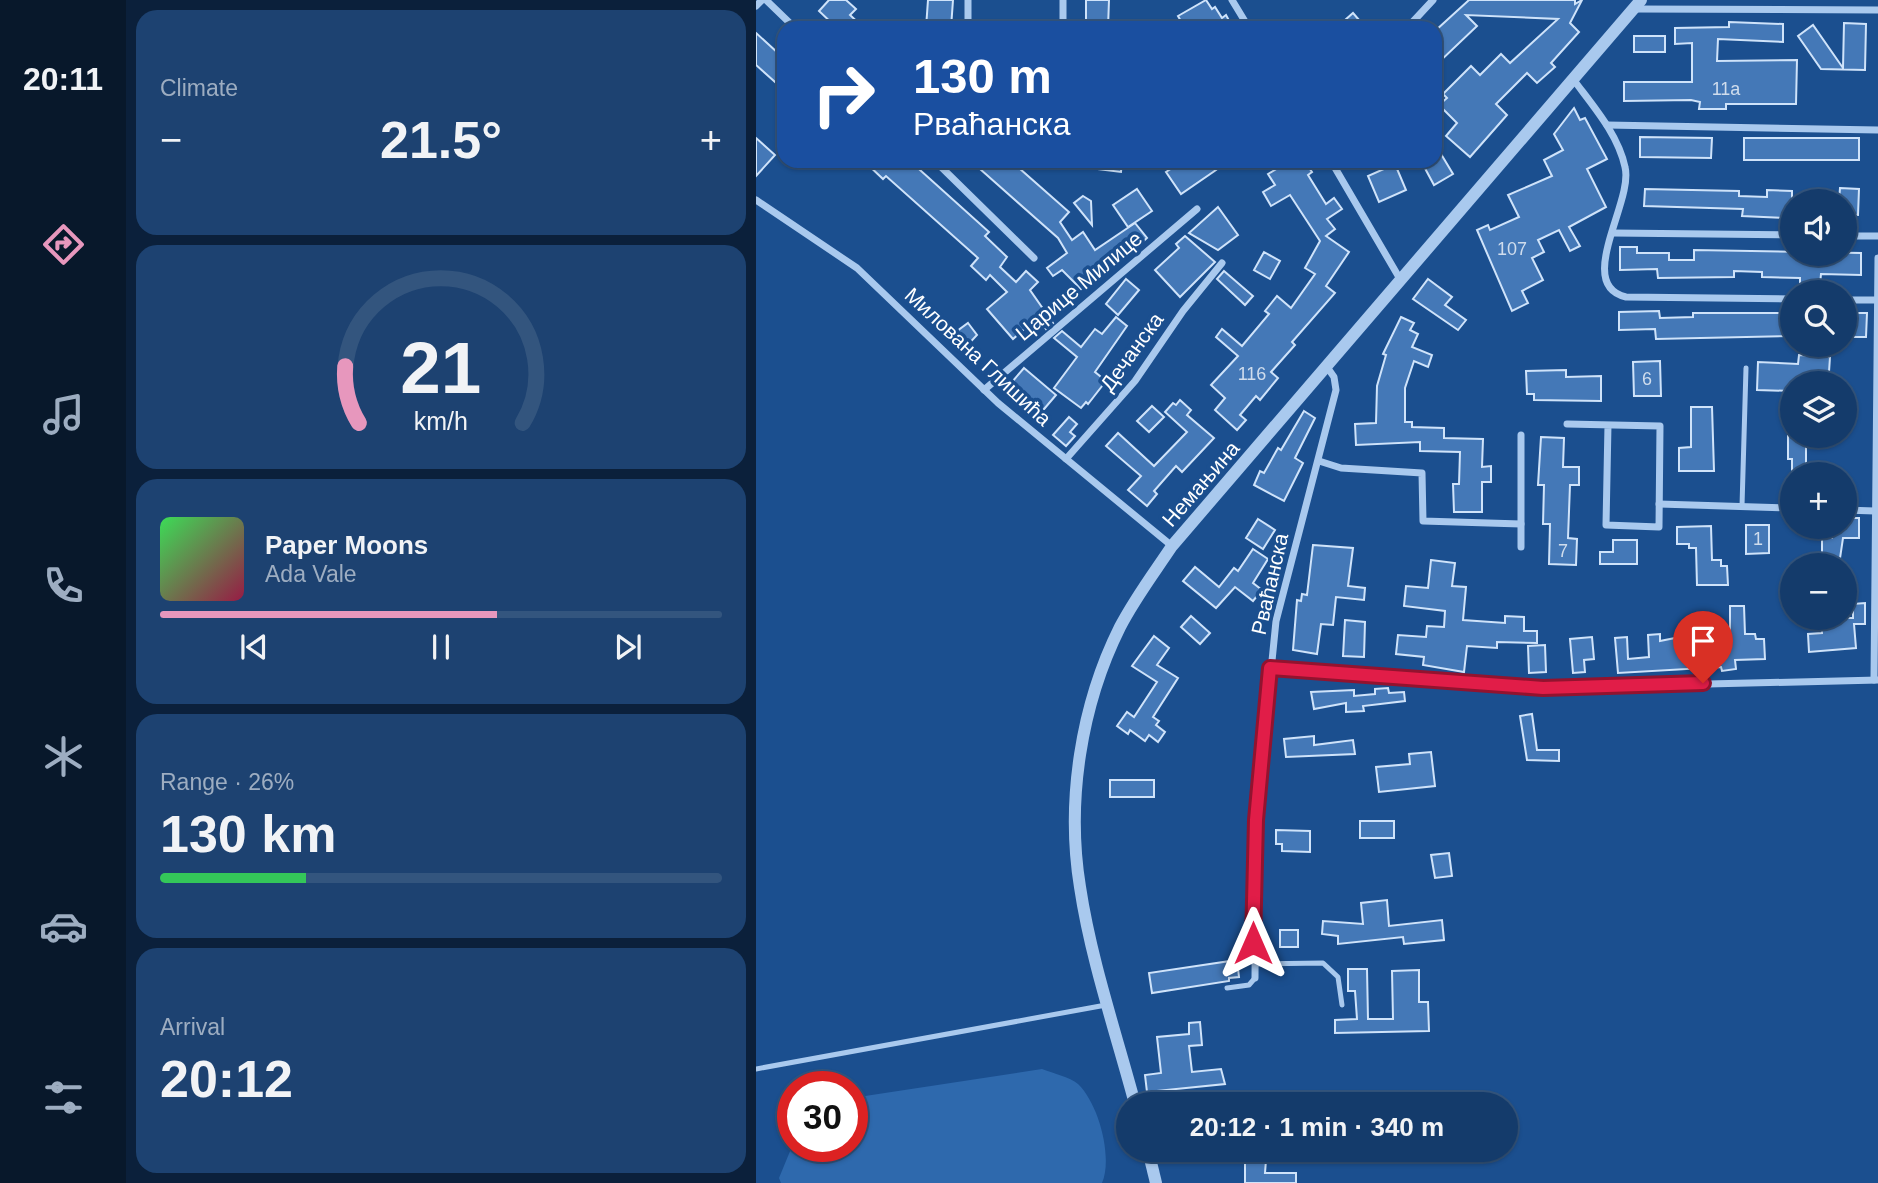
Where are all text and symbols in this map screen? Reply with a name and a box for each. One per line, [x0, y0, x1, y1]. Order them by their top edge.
icon: right [798, 49, 889, 140]
text: 130 m [913, 49, 1052, 103]
text: 20:11 [23, 61, 103, 97]
text: Climate [160, 75, 238, 101]
house number: 11a [1712, 79, 1741, 99]
text: Рваћанска [913, 106, 1071, 142]
text: 21.5° [380, 111, 502, 169]
text: − [160, 119, 182, 161]
text: + [700, 119, 722, 161]
map controls [1780, 189, 1857, 630]
button: sound [1780, 189, 1857, 266]
icon: directions [39, 220, 88, 269]
street label: Царице Милице [1011, 226, 1146, 345]
house number: 107 [1497, 239, 1527, 259]
button: search [1780, 280, 1857, 357]
street label: Милована Глишића [901, 283, 1056, 430]
street label: Дечанска [1095, 308, 1168, 395]
text: 21 [401, 327, 481, 408]
house number: 116 [1238, 364, 1266, 384]
house number: 6 [1642, 369, 1652, 389]
button: layers [1780, 371, 1857, 448]
icon: music [39, 390, 88, 439]
text: km/h [414, 407, 468, 435]
street label: Немањина [1157, 436, 1244, 531]
button: + [1780, 462, 1857, 539]
house number: 1 [1753, 529, 1763, 549]
text: Paper Moons [265, 530, 428, 560]
street label: Рваћанска [1247, 531, 1292, 637]
house number: 7 [1558, 541, 1568, 561]
button: − [1780, 553, 1857, 630]
icon: phone [39, 561, 88, 610]
text: Ada Vale [265, 561, 357, 587]
pin [1673, 611, 1733, 683]
icon: arrive [1684, 622, 1722, 660]
icon: previous [235, 628, 273, 666]
icon: pause [422, 628, 460, 666]
icon: next [609, 628, 647, 666]
icon: climate [39, 732, 88, 781]
text: Range · 26% [160, 769, 294, 795]
text: 130 km [160, 805, 336, 863]
icon: car [39, 902, 88, 951]
position arrow [1216, 906, 1290, 980]
text: Arrival [160, 1014, 225, 1040]
text: 20:12 [160, 1050, 293, 1108]
speed limit sign: 30 [777, 1071, 868, 1162]
icon: filters [39, 1073, 88, 1122]
text: 20:12 · 1 min · 340 m [1190, 1112, 1444, 1142]

